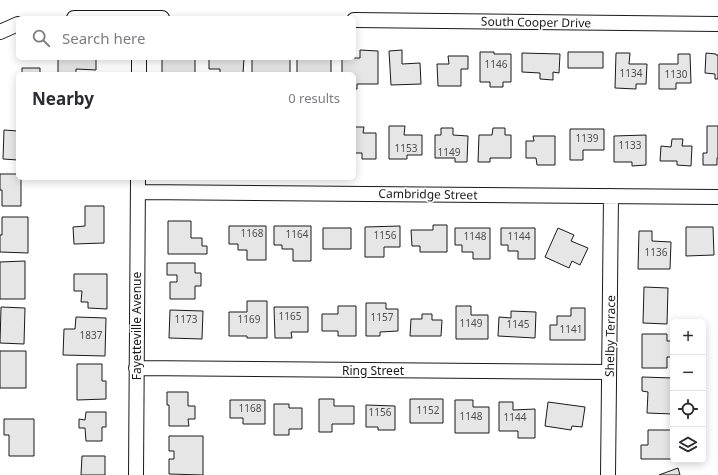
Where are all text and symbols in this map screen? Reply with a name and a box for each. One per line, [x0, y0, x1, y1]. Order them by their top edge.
street label: South Cooper Drive [481, 13, 591, 31]
search box [16, 16, 356, 60]
icon: search [30, 27, 52, 49]
text: Search here [62, 28, 145, 48]
house number: 1146 [485, 57, 508, 71]
house number: 1134 [620, 66, 643, 80]
house number: 1130 [665, 67, 688, 81]
text: Nearby [32, 87, 94, 110]
text: 0 results [288, 89, 340, 107]
house number: 1139 [576, 131, 599, 145]
house number: 1133 [619, 138, 642, 152]
house number: 1153 [395, 141, 418, 155]
house number: 1149 [438, 145, 461, 159]
street label: Cambridge Street [378, 185, 478, 203]
house number: 1168 [241, 226, 264, 240]
house number: 1164 [286, 227, 309, 241]
house number: 1156 [374, 228, 397, 242]
house number: 1148 [464, 229, 487, 243]
house number: 1144 [508, 229, 531, 243]
house number: 1136 [645, 245, 668, 259]
street label: Fayetteville Avenue [128, 272, 145, 380]
street label: Shelby Terrace [601, 295, 619, 377]
house number: 1165 [279, 309, 302, 323]
house number: 1157 [371, 310, 394, 324]
house number: 1173 [175, 312, 198, 326]
house number: 1169 [238, 312, 261, 326]
house number: 1149 [460, 316, 483, 330]
house number: 1145 [507, 317, 530, 331]
map controls [670, 319, 706, 463]
button: + [670, 319, 706, 355]
house number: 1141 [560, 322, 582, 336]
house number: 1837 [80, 328, 103, 342]
button: − [670, 355, 706, 391]
street label: Ring Street [342, 362, 405, 379]
button: locate [670, 391, 706, 427]
house number: 1168 [239, 401, 262, 415]
house number: 1152 [417, 403, 440, 417]
house number: 1156 [369, 405, 392, 419]
house number: 1148 [460, 409, 483, 423]
house number: 1144 [504, 410, 527, 424]
button: layers [670, 427, 706, 463]

